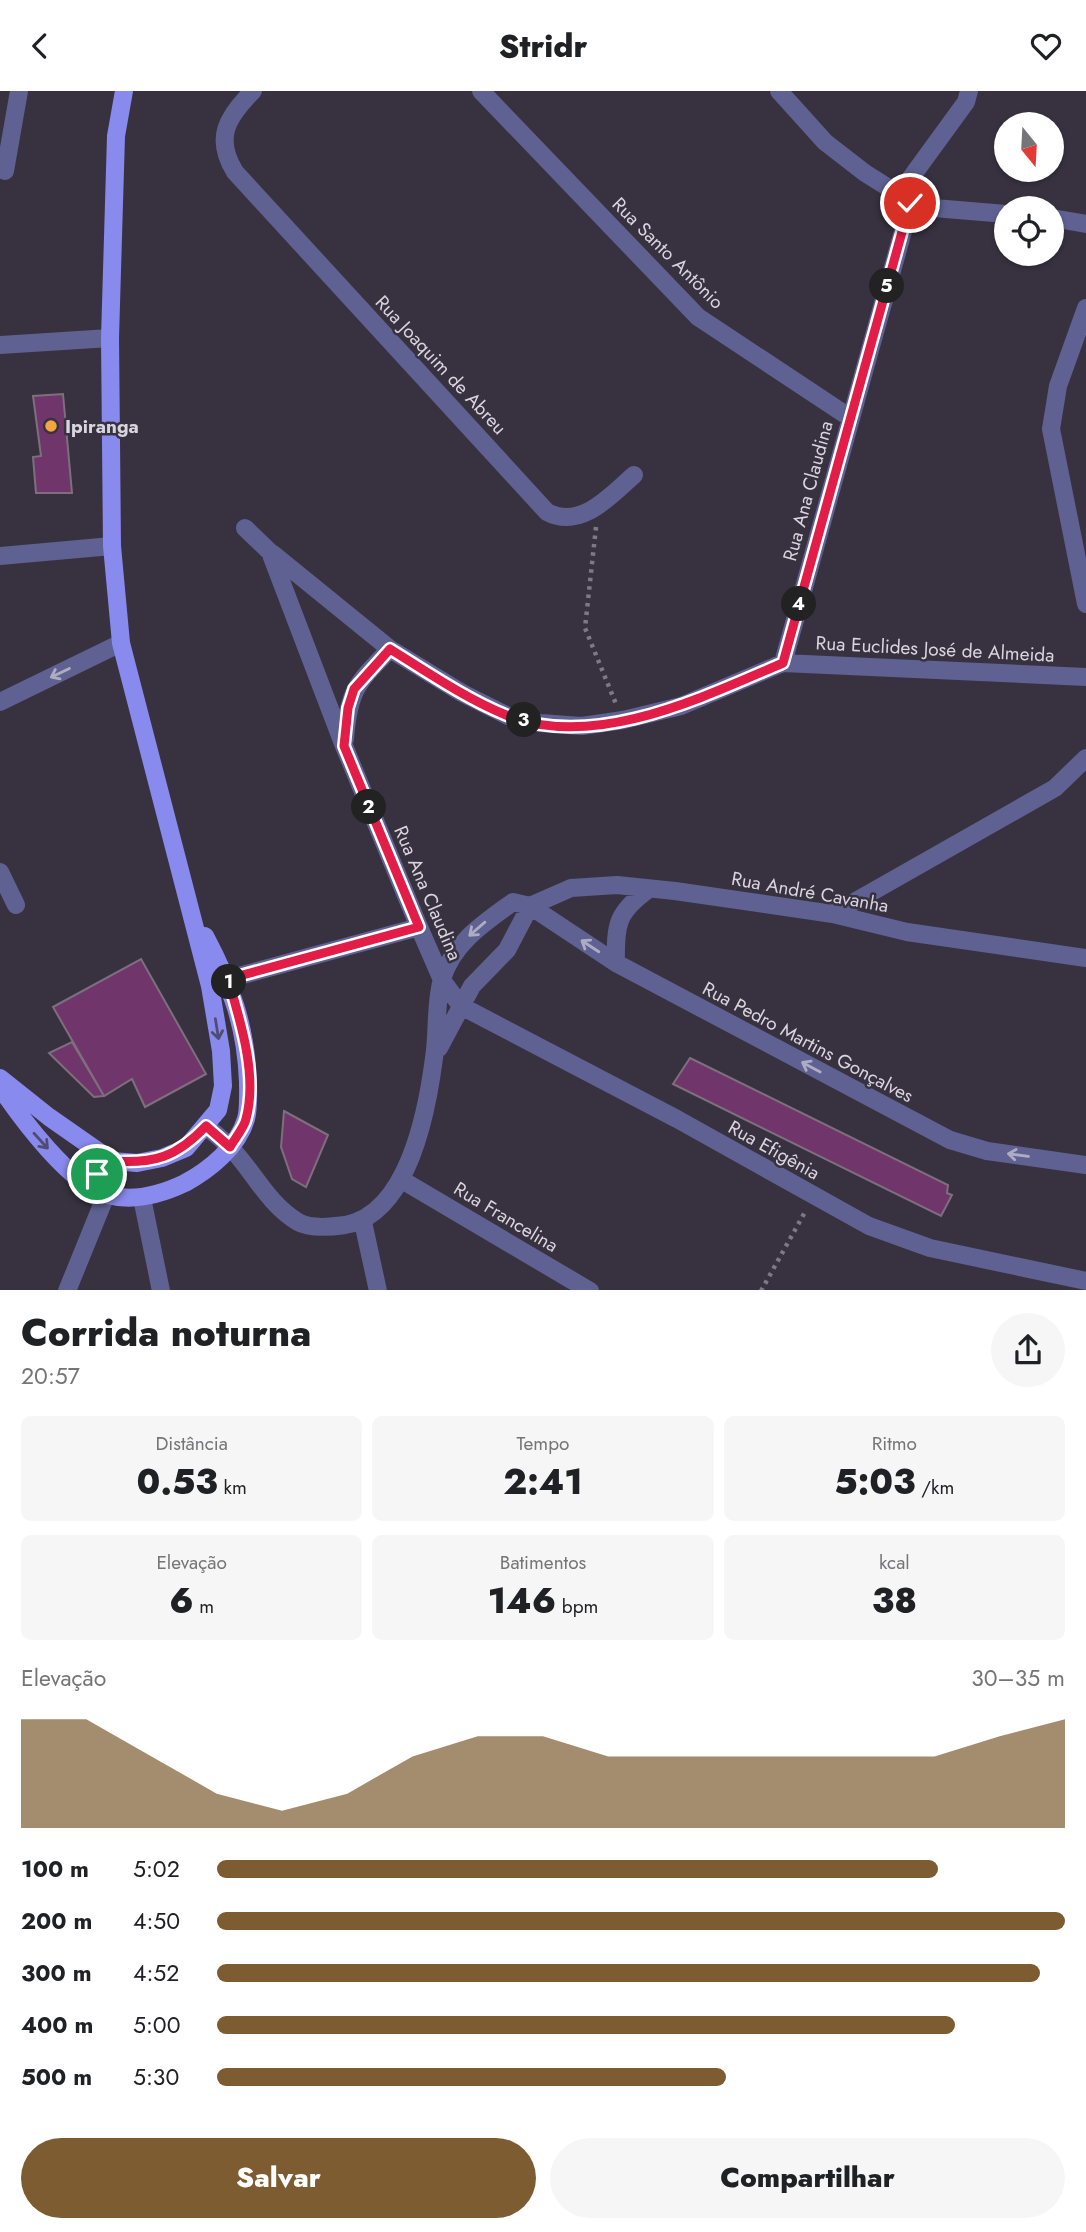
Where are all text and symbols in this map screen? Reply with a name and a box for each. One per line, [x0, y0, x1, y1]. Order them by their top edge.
text: Stridr [499, 23, 587, 69]
icon: back [21, 27, 59, 65]
icon: heart [1027, 27, 1065, 65]
north arrow [994, 112, 1064, 182]
map controls [994, 112, 1064, 266]
pin [880, 173, 940, 233]
icon: check [891, 184, 929, 222]
street label: Rua Santo Antônio [606, 191, 730, 315]
button: locate [994, 196, 1064, 266]
pin: 5 [870, 269, 904, 303]
text: 5 [880, 272, 893, 299]
street label: Rua Joaquim de Abreu [369, 289, 513, 441]
place label: Ipiranga [65, 413, 139, 440]
marker: Ipiranga [43, 418, 59, 434]
street label: Rua Ana Claudina [776, 418, 840, 564]
pin: 4 [782, 587, 816, 621]
text: 4 [792, 590, 805, 617]
street label: Rua Euclides José de Almeida [815, 629, 1055, 669]
one-way arrow [50, 666, 71, 680]
pin: 3 [506, 703, 542, 737]
text: 3 [518, 706, 529, 733]
pin: 2 [352, 789, 386, 825]
text: 2 [362, 793, 375, 820]
street label: Rua Ana Claudina [387, 821, 469, 965]
street label: Rua André Cavanha [729, 865, 891, 919]
one-way arrow [468, 921, 486, 937]
one-way arrow [581, 939, 600, 953]
pin: 1 [212, 965, 246, 999]
text: 1 [224, 968, 233, 995]
street label: Rua Pedro Martins Gonçalves [698, 975, 919, 1109]
one-way arrow [211, 1017, 224, 1040]
one-way arrow [801, 1060, 822, 1073]
street label: Rua Efigênia [723, 1114, 825, 1186]
one-way arrow [33, 1132, 50, 1149]
pin [67, 1144, 127, 1204]
one-way arrow [1008, 1149, 1030, 1162]
icon: arrive [78, 1155, 116, 1193]
street label: Rua Francelina [449, 1175, 563, 1259]
text: Corrida noturna [21, 1305, 311, 1360]
button: share [991, 1313, 1065, 1387]
text: 20:57 [21, 1359, 80, 1393]
text: Distância [155, 1430, 228, 1457]
text: Tempo [517, 1430, 569, 1457]
text: Ritmo [872, 1430, 917, 1457]
text: 0.53 [137, 1457, 218, 1507]
text: 2:41 [503, 1457, 583, 1507]
text: 5:03 [834, 1457, 916, 1507]
text: km [218, 1474, 247, 1501]
text: /km [916, 1474, 954, 1501]
text: Elevação [156, 1549, 227, 1576]
text: Batimentos [500, 1549, 586, 1576]
text: kcal [879, 1549, 910, 1576]
text: 6 [169, 1576, 194, 1626]
text: 146 [488, 1576, 556, 1626]
text: 38 [872, 1576, 917, 1626]
text: m [194, 1593, 214, 1620]
text: bpm [556, 1593, 598, 1620]
text: Elevação [21, 1661, 106, 1695]
text: 30–35 m [971, 1661, 1065, 1695]
text: 100 m [21, 1852, 89, 1886]
text: 5:02 [133, 1852, 180, 1886]
text: 200 m [21, 1904, 92, 1938]
text: 4:50 [133, 1904, 180, 1938]
text: 300 m [21, 1956, 92, 1990]
text: 4:52 [133, 1956, 179, 1990]
text: 400 m [21, 2008, 93, 2042]
text: 5:00 [133, 2008, 180, 2042]
text: 500 m [21, 2060, 92, 2094]
text: 5:30 [133, 2060, 179, 2094]
button: Salvar [21, 2138, 536, 2218]
button: Compartilhar [550, 2138, 1065, 2218]

